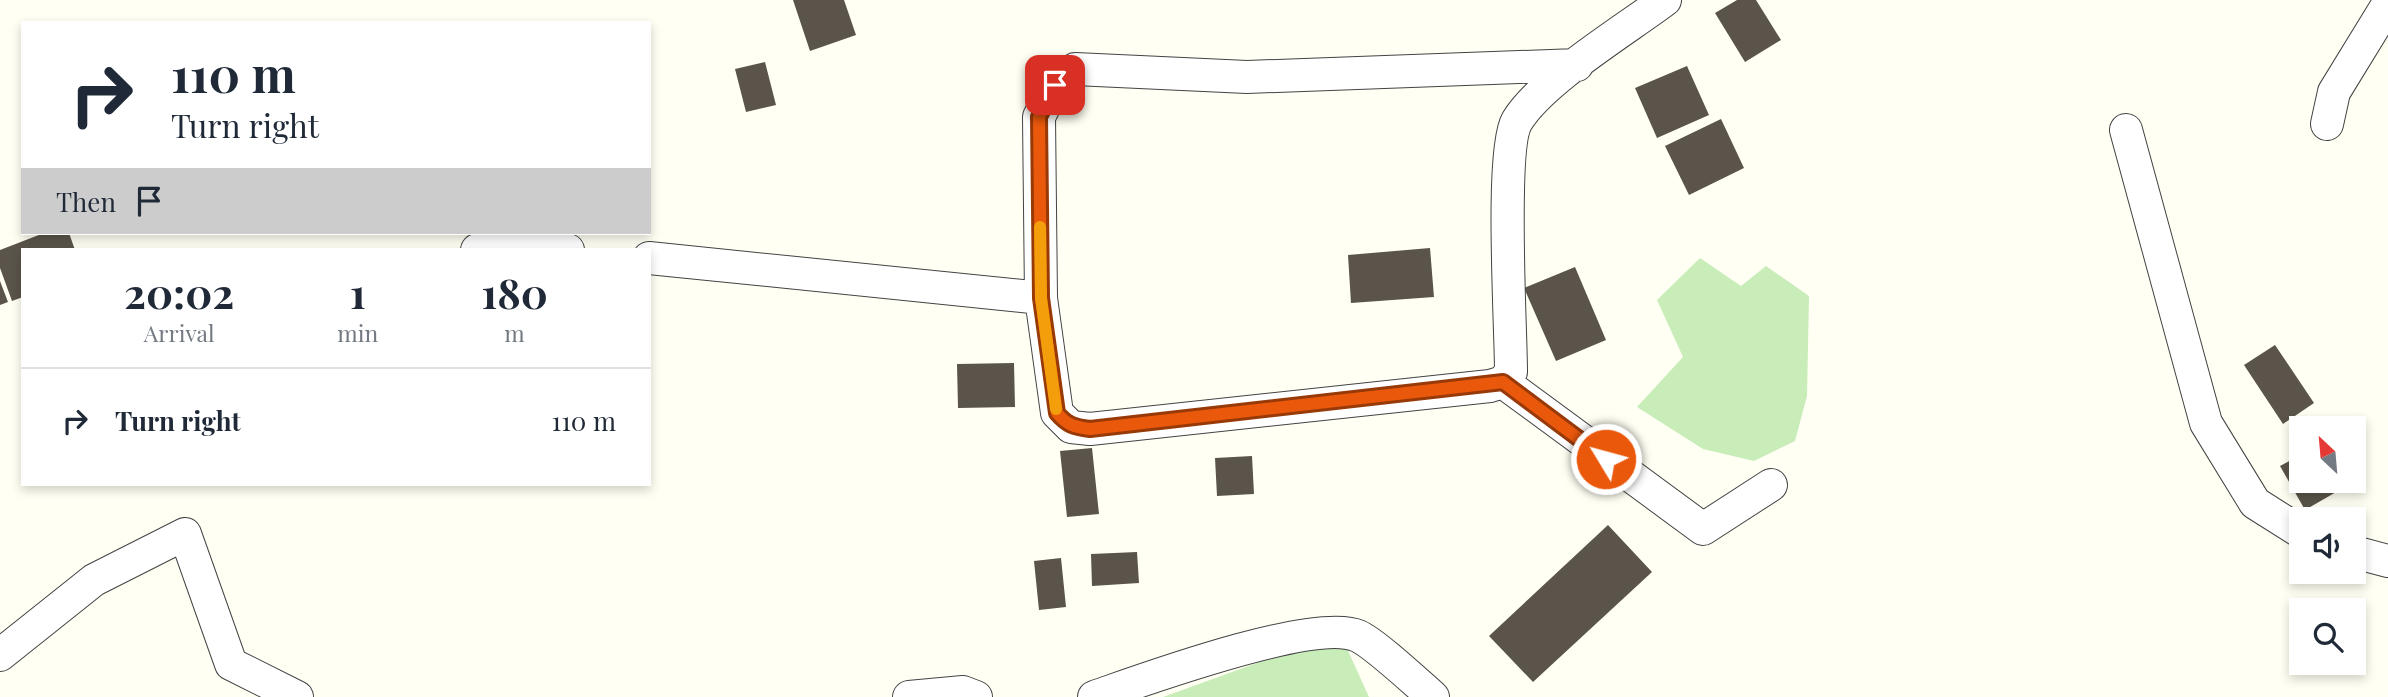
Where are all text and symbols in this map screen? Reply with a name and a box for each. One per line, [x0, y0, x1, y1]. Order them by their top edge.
text: 110 m [171, 40, 296, 105]
icon: right [56, 49, 147, 140]
pin [1025, 55, 1085, 115]
icon: arrive [1036, 66, 1074, 104]
text: Turn right [171, 103, 319, 146]
icon: arrive [130, 182, 168, 220]
text: Then [56, 184, 116, 219]
text: 20:02 [124, 264, 234, 320]
text: 1 [350, 264, 366, 320]
text: 180 [481, 264, 548, 320]
text: Arrival [144, 317, 215, 348]
text: min [337, 317, 378, 348]
text: m [504, 317, 525, 348]
icon: right [56, 402, 94, 440]
text: Turn right [115, 403, 241, 438]
text: 110 m [552, 403, 616, 438]
north arrow [2289, 416, 2366, 494]
map controls [2289, 416, 2366, 675]
position arrow [1569, 422, 1643, 496]
button: sound [2289, 507, 2366, 584]
button: search [2289, 598, 2366, 675]

